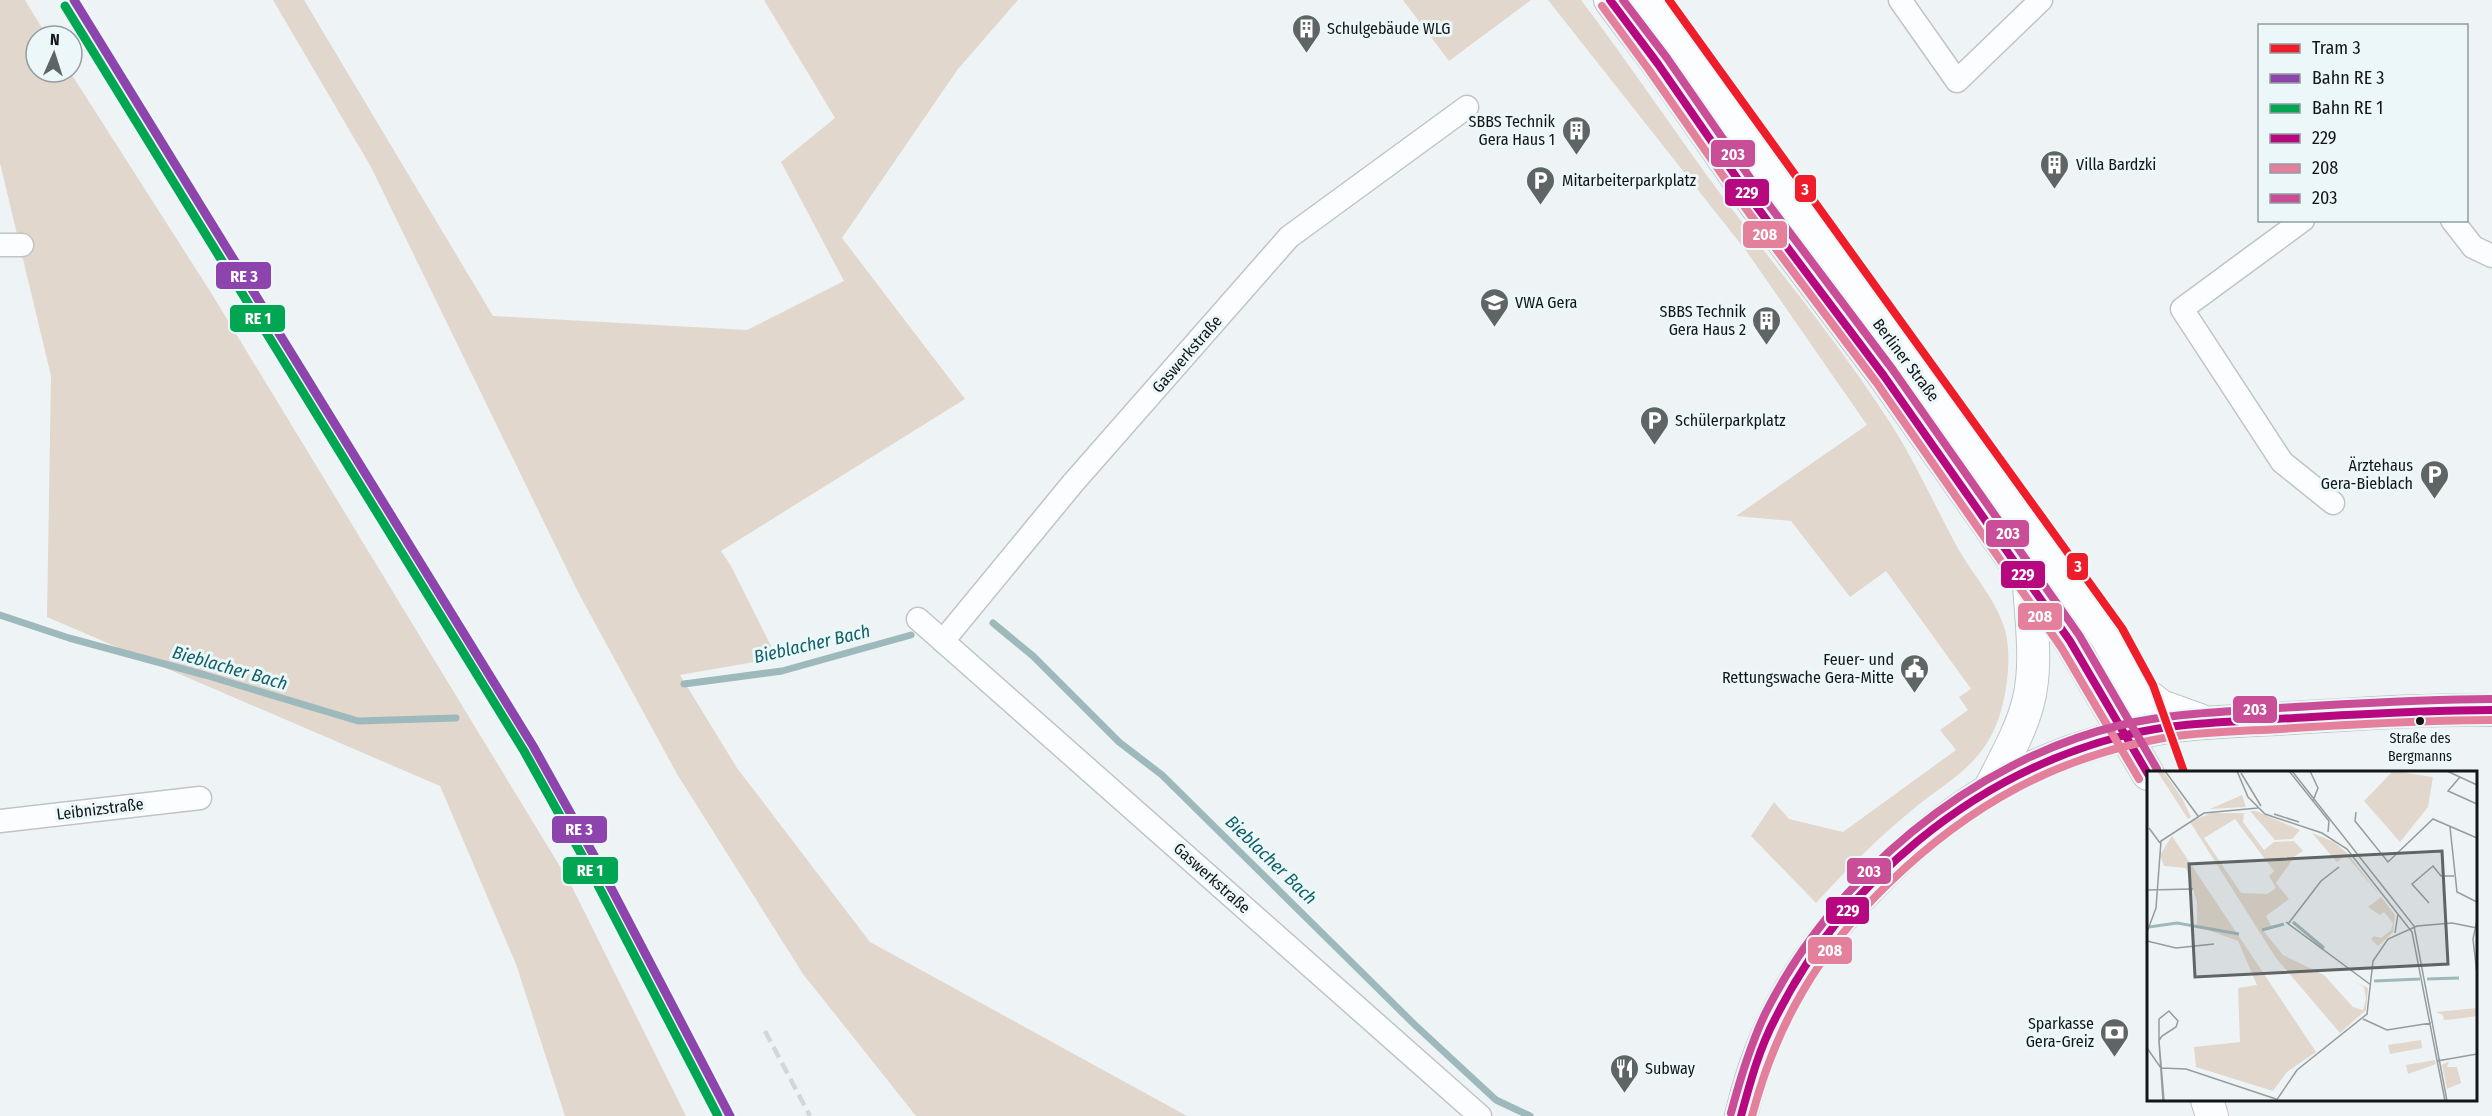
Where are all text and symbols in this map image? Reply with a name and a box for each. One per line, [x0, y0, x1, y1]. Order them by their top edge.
building icon: Schulgebäude WLG [1290, 12, 1322, 54]
place label: Schulgebäude WLG [1327, 19, 1450, 38]
north arrow [24, 24, 84, 84]
legend [2258, 24, 2468, 222]
text: N [49, 30, 60, 49]
text: Tram 3 [2312, 37, 2361, 59]
text: Bahn RE 3 [2312, 67, 2384, 89]
text: Bahn RE 1 [2312, 97, 2383, 119]
place label: SBBS Technik Gera Haus 1 [1469, 112, 1556, 149]
building icon: SBBS Technik Gera Haus 1 [1560, 114, 1592, 156]
text: 229 [2312, 127, 2337, 149]
line badge: 203 [1710, 139, 1756, 168]
text: 203 [1720, 145, 1745, 164]
building icon: Villa Bardzki [2039, 148, 2071, 190]
place label: Villa Bardzki [2076, 155, 2156, 174]
text: 208 [2312, 157, 2338, 179]
parking icon: Mitarbeiterparkplatz [1525, 164, 1557, 206]
place label: Mitarbeiterparkplatz [1562, 171, 1696, 190]
line badge: 3 [1794, 174, 1817, 203]
line badge: 229 [1724, 178, 1770, 207]
text: 3 [1800, 180, 1809, 199]
text: 229 [1734, 183, 1759, 202]
text: 203 [2312, 187, 2337, 209]
line badge: 208 [1742, 220, 1788, 249]
text: 208 [1752, 225, 1778, 244]
line badge: RE 3 [215, 261, 272, 290]
text: RE 3 [230, 267, 258, 286]
school or university icon: VWA Gera [1478, 286, 1510, 328]
place label: VWA Gera [1515, 293, 1577, 312]
place label: SBBS Technik Gera Haus 2 [1660, 302, 1747, 339]
line badge: RE 1 [229, 304, 286, 333]
building icon: SBBS Technik Gera Haus 2 [1751, 304, 1783, 346]
text: RE 1 [245, 309, 271, 328]
street label: Gaswerkstraße [1148, 311, 1226, 397]
street label: Berliner Straße [1869, 315, 1943, 405]
parking icon: Schülerparkplatz [1638, 404, 1670, 446]
place label: Schülerparkplatz [1675, 411, 1786, 430]
place label: Ärztehaus Gera-Bieblach [2321, 456, 2413, 493]
parking icon: Ärztehaus Gera-Bieblach [2418, 458, 2450, 500]
line badge: 203 [1985, 519, 2030, 548]
text: 203 [1995, 524, 2020, 543]
line badge: 3 [2066, 552, 2089, 581]
text: 3 [2073, 557, 2082, 576]
line badge: 229 [2000, 560, 2046, 589]
text: 229 [2010, 565, 2035, 584]
line badge: 208 [2017, 602, 2063, 631]
text: 208 [2027, 607, 2053, 626]
water label: Bieblacher Bach [752, 620, 872, 668]
water label: Bieblacher Bach [170, 641, 290, 695]
place label: Feuer- und Rettungswache Gera-Mitte [1722, 650, 1894, 687]
public building icon: Feuer- und Rettungswache Gera-Mitte [1899, 652, 1931, 694]
line badge: 203 [2232, 695, 2278, 724]
text: 203 [2242, 700, 2267, 719]
marker: Straße des Bergmanns [2414, 715, 2426, 727]
place label: Straße des Bergmanns [2388, 730, 2452, 765]
inset map [2147, 771, 2477, 1101]
street label: Leibnizstraße [55, 794, 145, 824]
water label: Bieblacher Bach [1221, 811, 1321, 909]
line badge: RE 3 [551, 815, 608, 844]
text: RE 3 [565, 820, 593, 839]
street label: Gaswerkstraße [1170, 839, 1254, 917]
line badge: RE 1 [562, 856, 619, 885]
line badge: 203 [1846, 857, 1892, 885]
text: RE 1 [577, 861, 603, 880]
text: 203 [1856, 862, 1881, 881]
line badge: 229 [1825, 896, 1870, 925]
text: 229 [1835, 901, 1860, 920]
line badge: 208 [1807, 936, 1853, 965]
text: 208 [1817, 941, 1843, 960]
place label: Sparkasse Gera-Greiz [2026, 1014, 2094, 1051]
bank icon: Sparkasse Gera-Greiz [2099, 1016, 2131, 1058]
restaurant icon: Subway [1608, 1052, 1640, 1094]
place label: Subway [1645, 1059, 1696, 1078]

